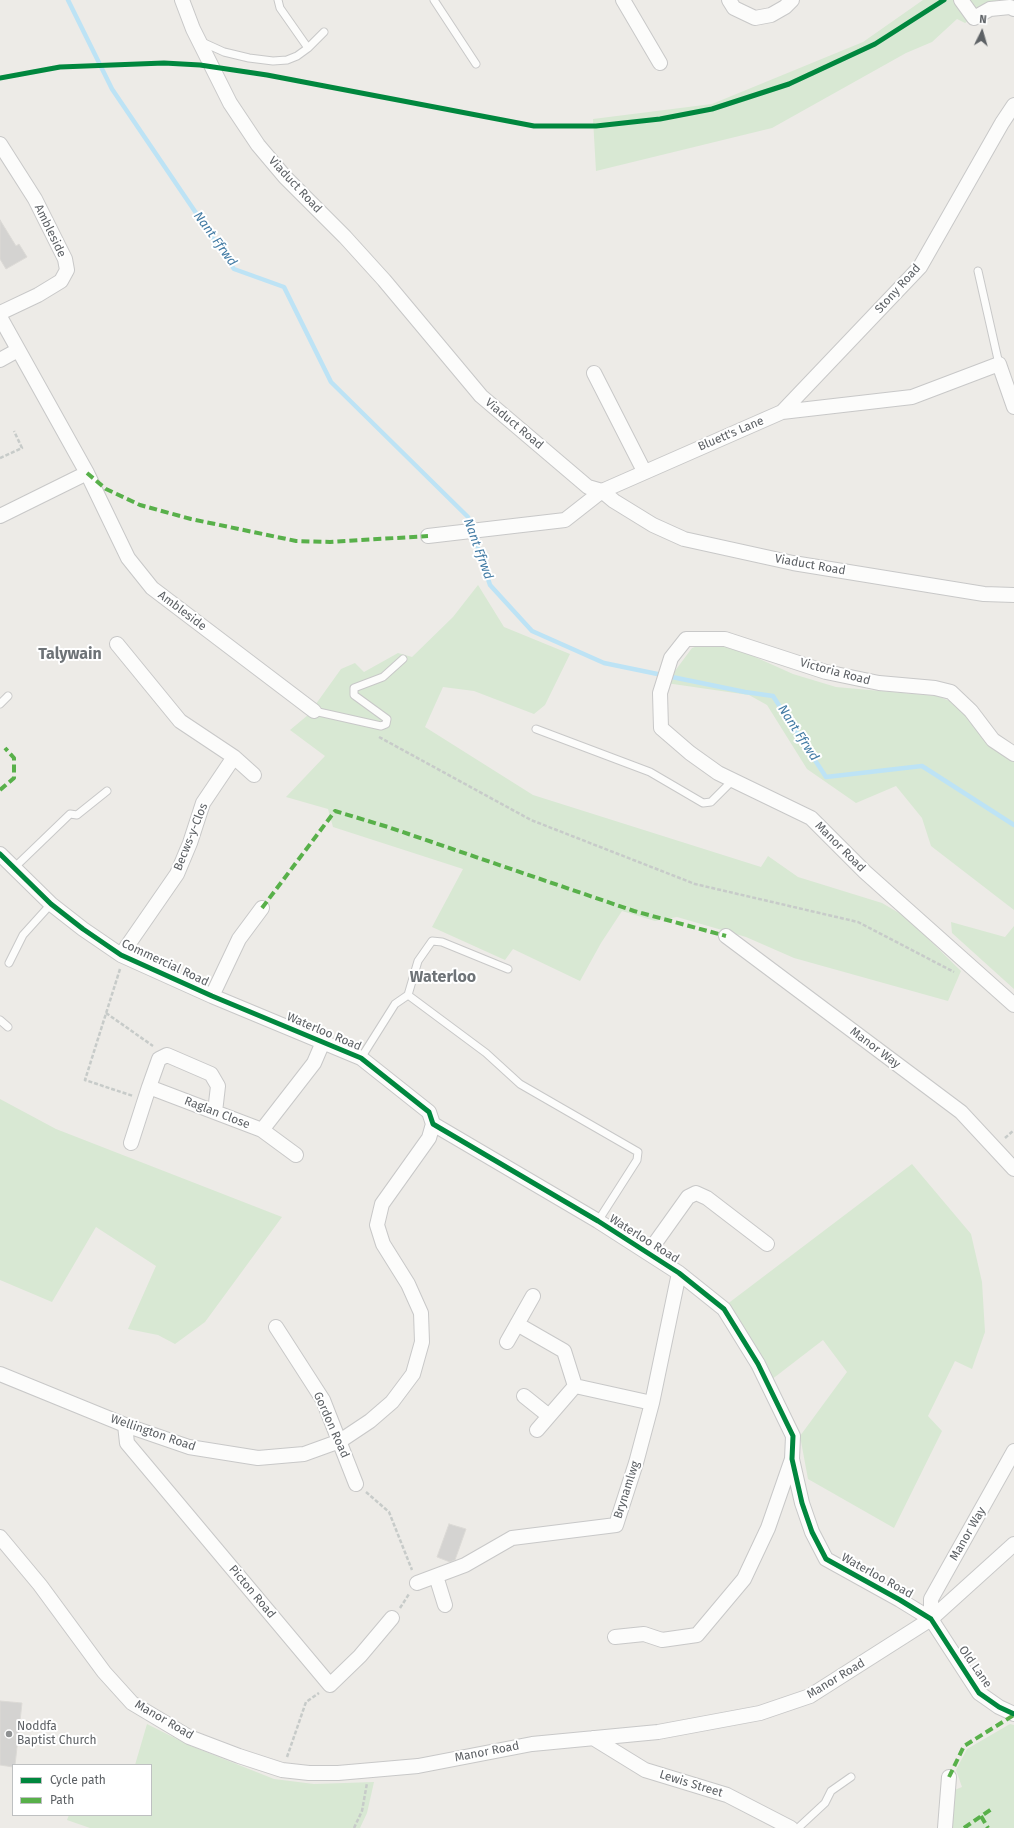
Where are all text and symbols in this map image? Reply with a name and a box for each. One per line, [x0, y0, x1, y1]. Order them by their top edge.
north arrow [962, 12, 1002, 52]
text: N [979, 13, 987, 26]
street label: Viaduct Road [265, 154, 325, 216]
street label: Ambleside [31, 202, 69, 260]
water label: Nant Ffrwd [190, 209, 240, 269]
street label: Stony Road [872, 261, 924, 317]
street label: Viaduct Road [482, 395, 546, 453]
street label: Bluett's Lane [696, 414, 766, 454]
water label: Nant Ffrwd [460, 516, 496, 582]
street label: Viaduct Road [773, 552, 847, 578]
street label: Ambleside [155, 588, 209, 634]
district label: Talywain [38, 645, 102, 665]
street label: Victoria Road [798, 656, 872, 688]
water label: Nant Ffrwd [774, 702, 822, 764]
street label: Becws-y-Clos [171, 801, 211, 873]
street label: Manor Road [812, 819, 868, 875]
street label: Commercial Road [119, 936, 211, 990]
district label: Waterloo [410, 968, 476, 988]
street label: Waterloo Road [284, 1010, 364, 1054]
street label: Manor Way [847, 1024, 903, 1072]
street label: Raglan Close [182, 1094, 252, 1132]
street label: Waterloo Road [606, 1212, 682, 1266]
street label: Gordon Road [310, 1390, 352, 1460]
street label: Wellington Road [109, 1412, 197, 1454]
street label: Brynamlwg [611, 1459, 643, 1521]
street label: Manor Way [947, 1505, 989, 1563]
street label: Waterloo Road [839, 1550, 915, 1602]
street label: Picton Road [226, 1562, 278, 1622]
street label: Old Lane [955, 1643, 995, 1691]
street label: Manor Road [804, 1656, 868, 1702]
street label: Manor Road [132, 1697, 196, 1743]
place label: Noddfa Baptist Church [17, 1720, 96, 1748]
marker: Noddfa Baptist Church [4, 1729, 14, 1739]
street label: Manor Road [454, 1739, 520, 1765]
legend [12, 1764, 152, 1816]
street label: Lewis Street [658, 1768, 724, 1800]
text: Cycle path [50, 1773, 106, 1787]
text: Path [50, 1793, 74, 1807]

